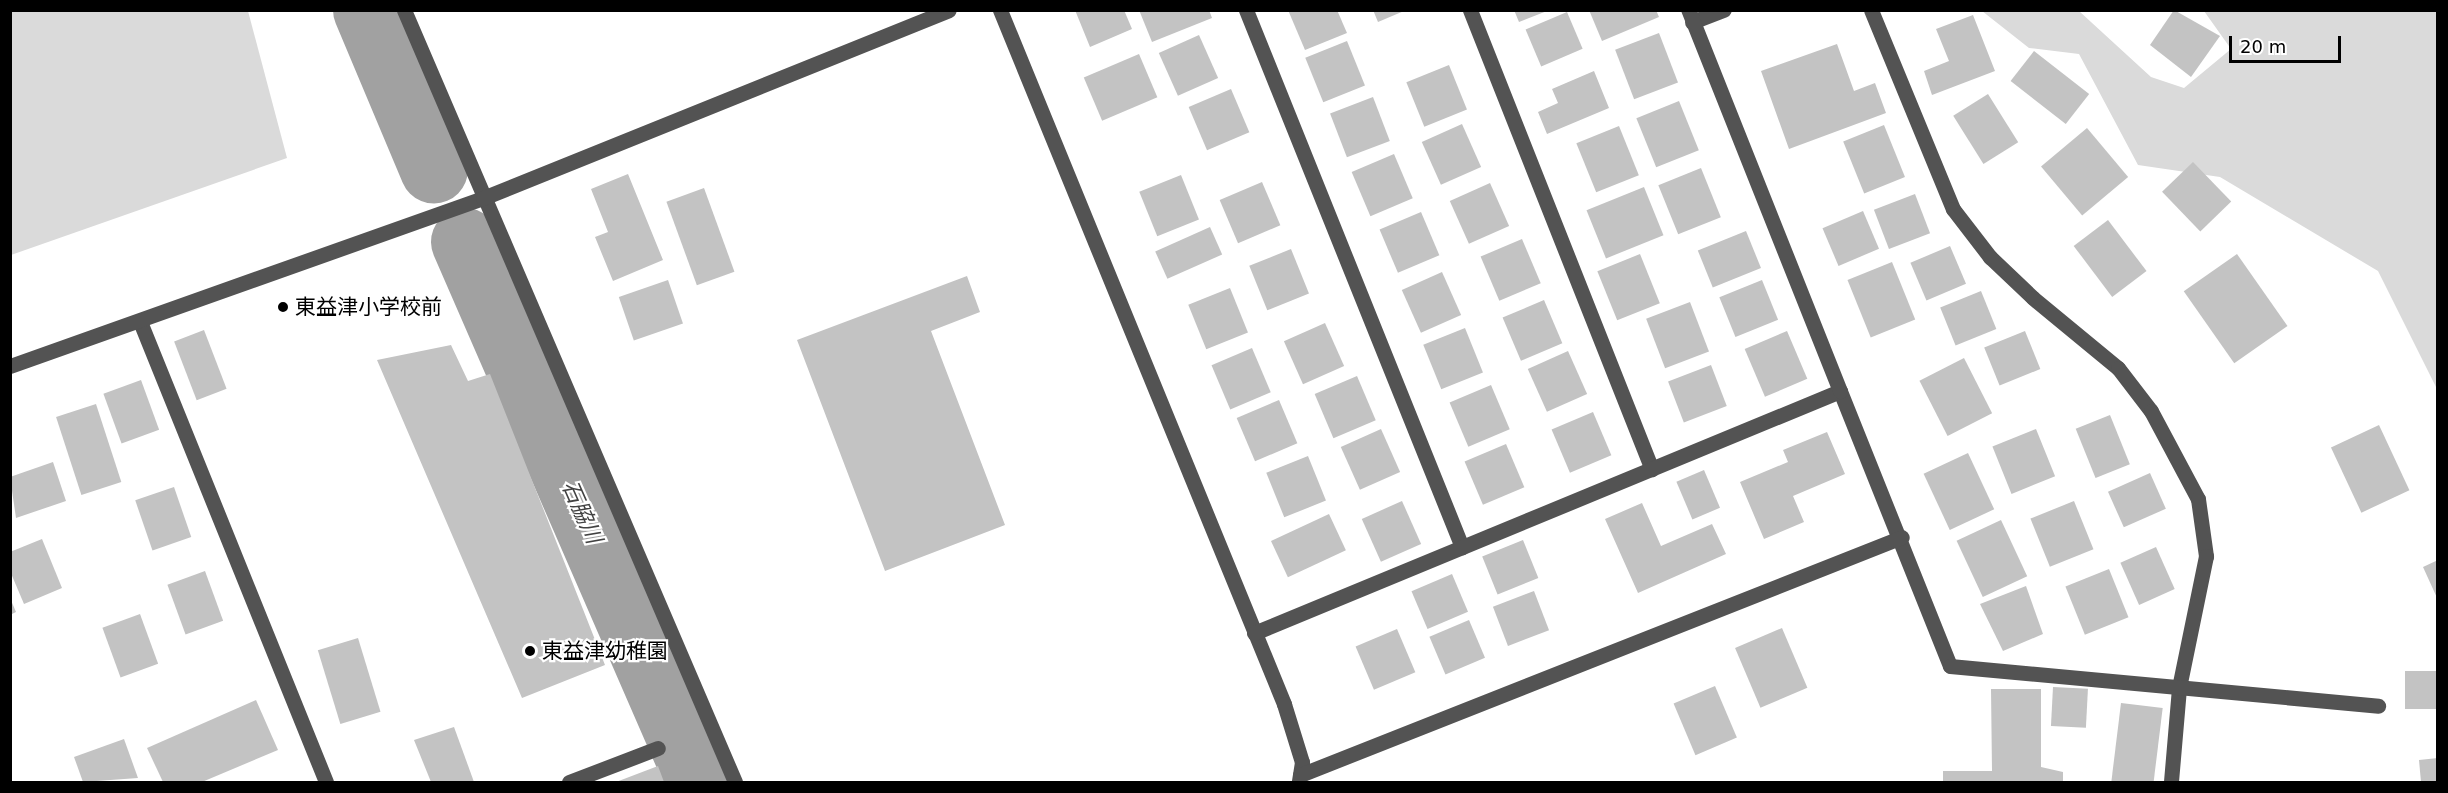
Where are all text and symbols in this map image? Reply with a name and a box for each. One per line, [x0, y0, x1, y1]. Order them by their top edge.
scale bar [2232, 24, 2344, 62]
text: 20 m [2240, 36, 2286, 57]
place label: 東益津小学校前 [295, 294, 442, 320]
marker: 東益津小学校前 [276, 300, 290, 314]
water label: 石脇川 [557, 476, 607, 548]
place label: 東益津幼稚園 [542, 638, 668, 664]
marker: 東益津幼稚園 [523, 644, 537, 658]

